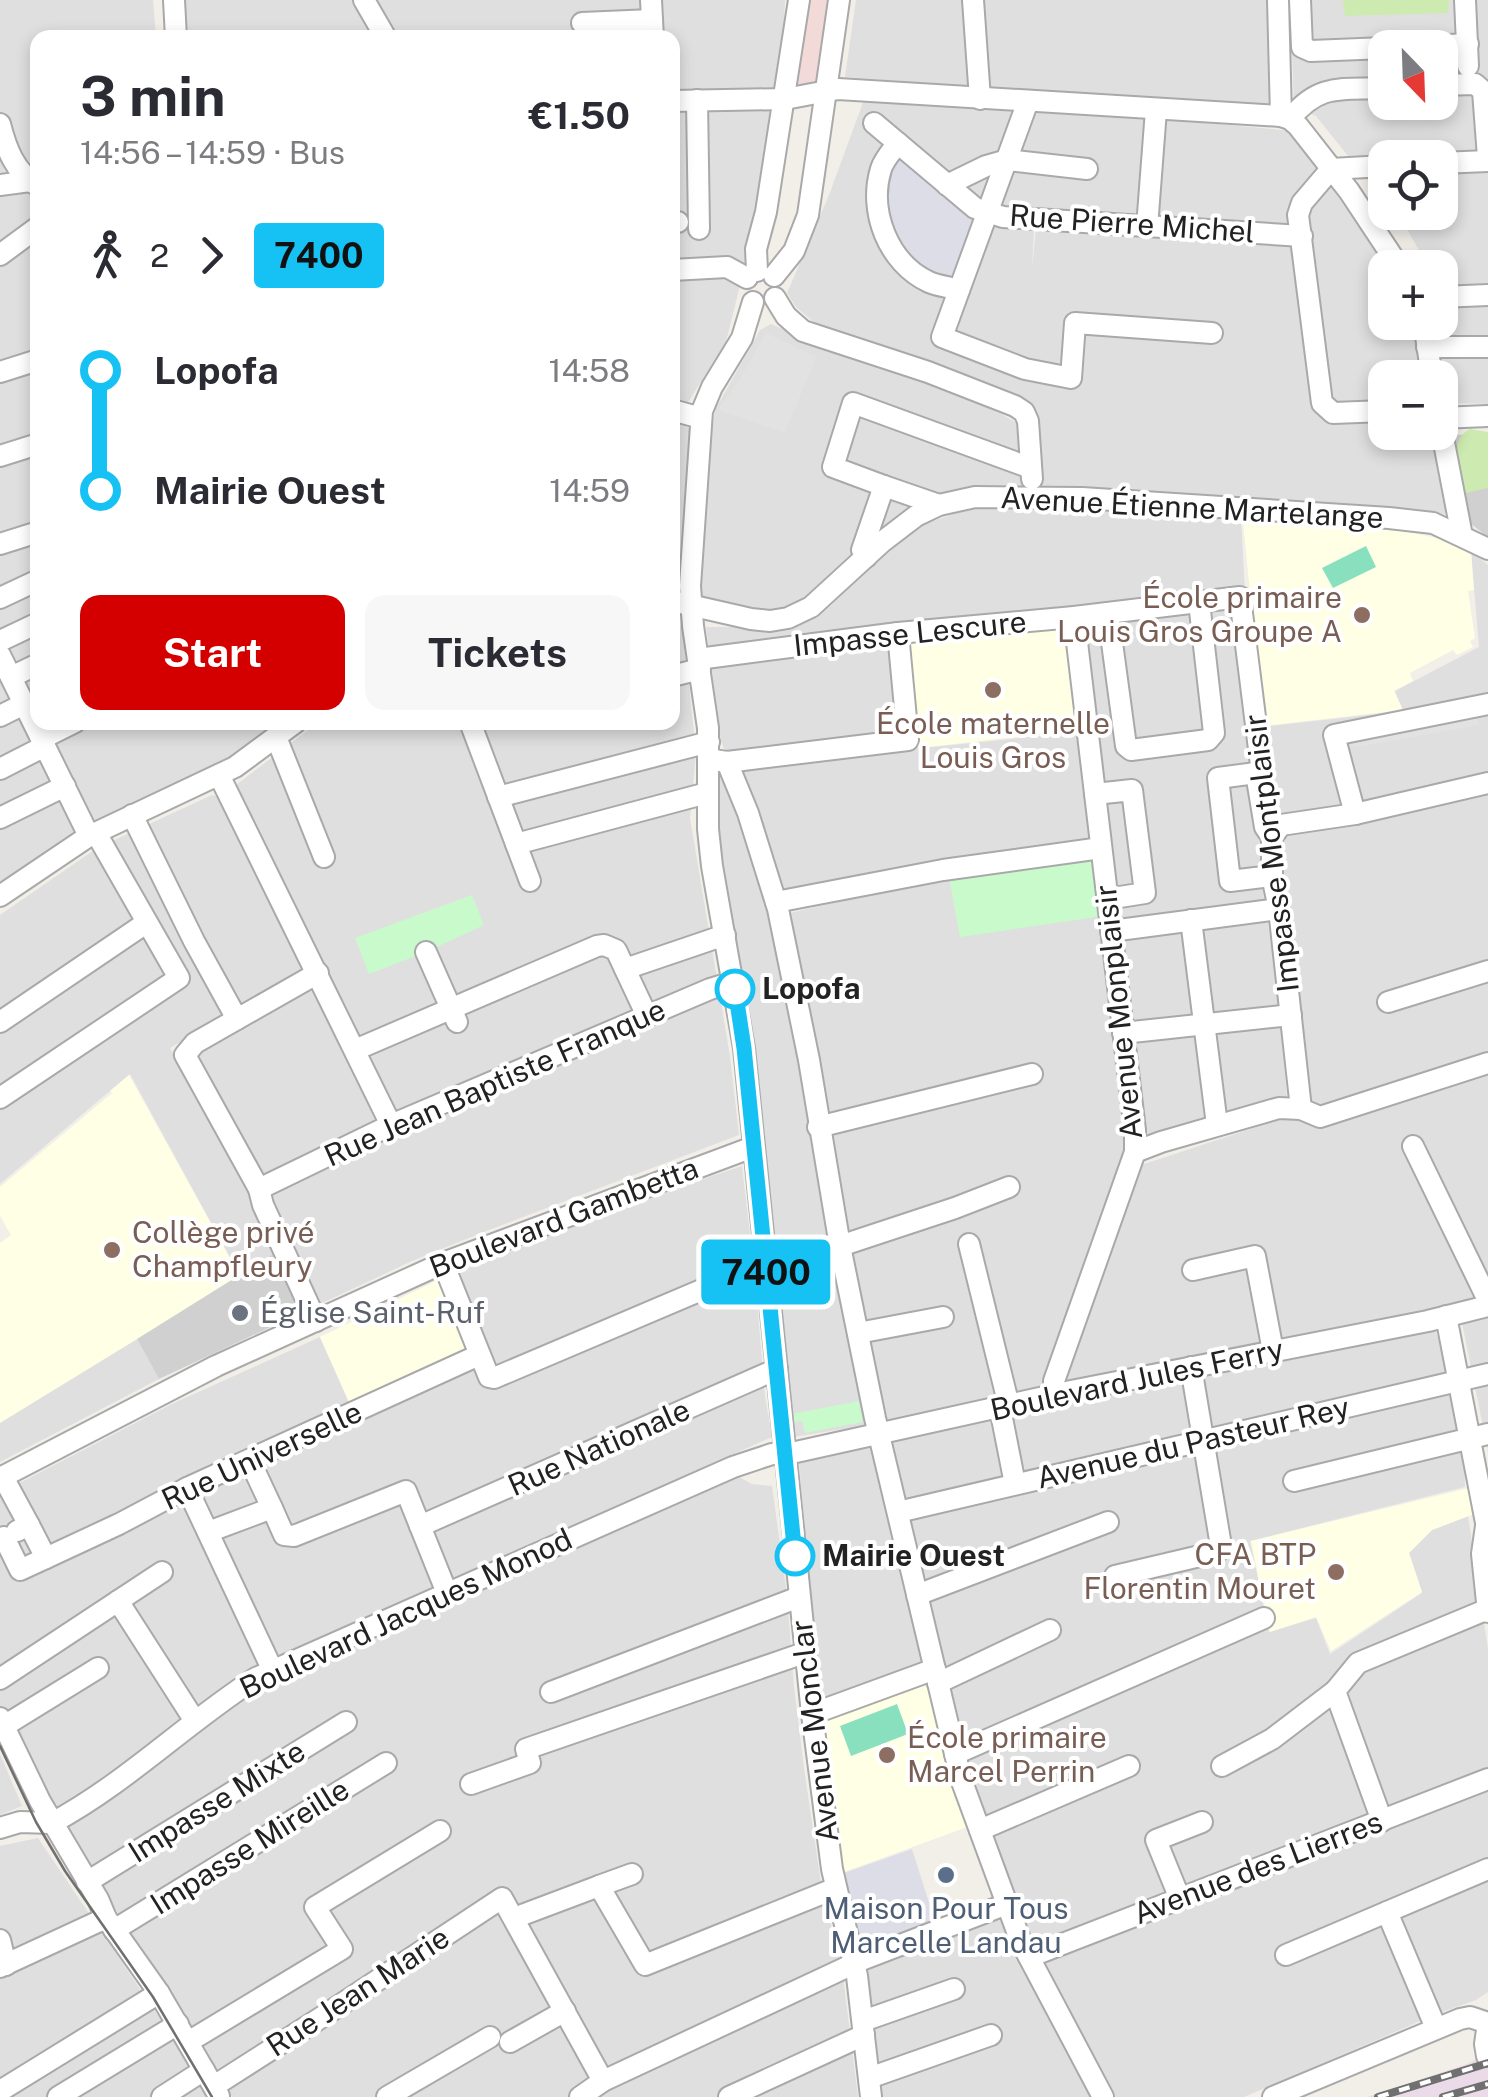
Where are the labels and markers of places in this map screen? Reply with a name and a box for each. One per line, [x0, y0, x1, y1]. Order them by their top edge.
place label: École primaire Louis Gros Groupe A [1057, 579, 1342, 649]
marker: École primaire Louis Gros Groupe A [1351, 604, 1373, 626]
marker: École maternelle Louis Gros [982, 679, 1004, 701]
place label: École maternelle Louis Gros [876, 705, 1110, 775]
marker: Lopofa [716, 970, 754, 1008]
place label: Lopofa [762, 970, 861, 1006]
place label: Collège privé Champfleury [132, 1214, 315, 1284]
marker: Collège privé Champfleury [101, 1239, 123, 1261]
place label: Église Saint-Ruf [260, 1294, 485, 1330]
marker: Église Saint-Ruf [229, 1302, 251, 1324]
place label: CFA BTP Florentin Mouret [1084, 1536, 1316, 1606]
marker: Mairie Ouest [776, 1537, 814, 1575]
place label: Mairie Ouest [822, 1537, 1005, 1573]
marker: CFA BTP Florentin Mouret [1325, 1561, 1347, 1583]
place label: École primaire Marcel Perrin [907, 1719, 1107, 1789]
marker: École primaire Marcel Perrin [876, 1744, 898, 1766]
marker: Maison Pour Tous Marcelle Landau [935, 1864, 957, 1886]
place label: Maison Pour Tous Marcelle Landau [824, 1890, 1068, 1960]

